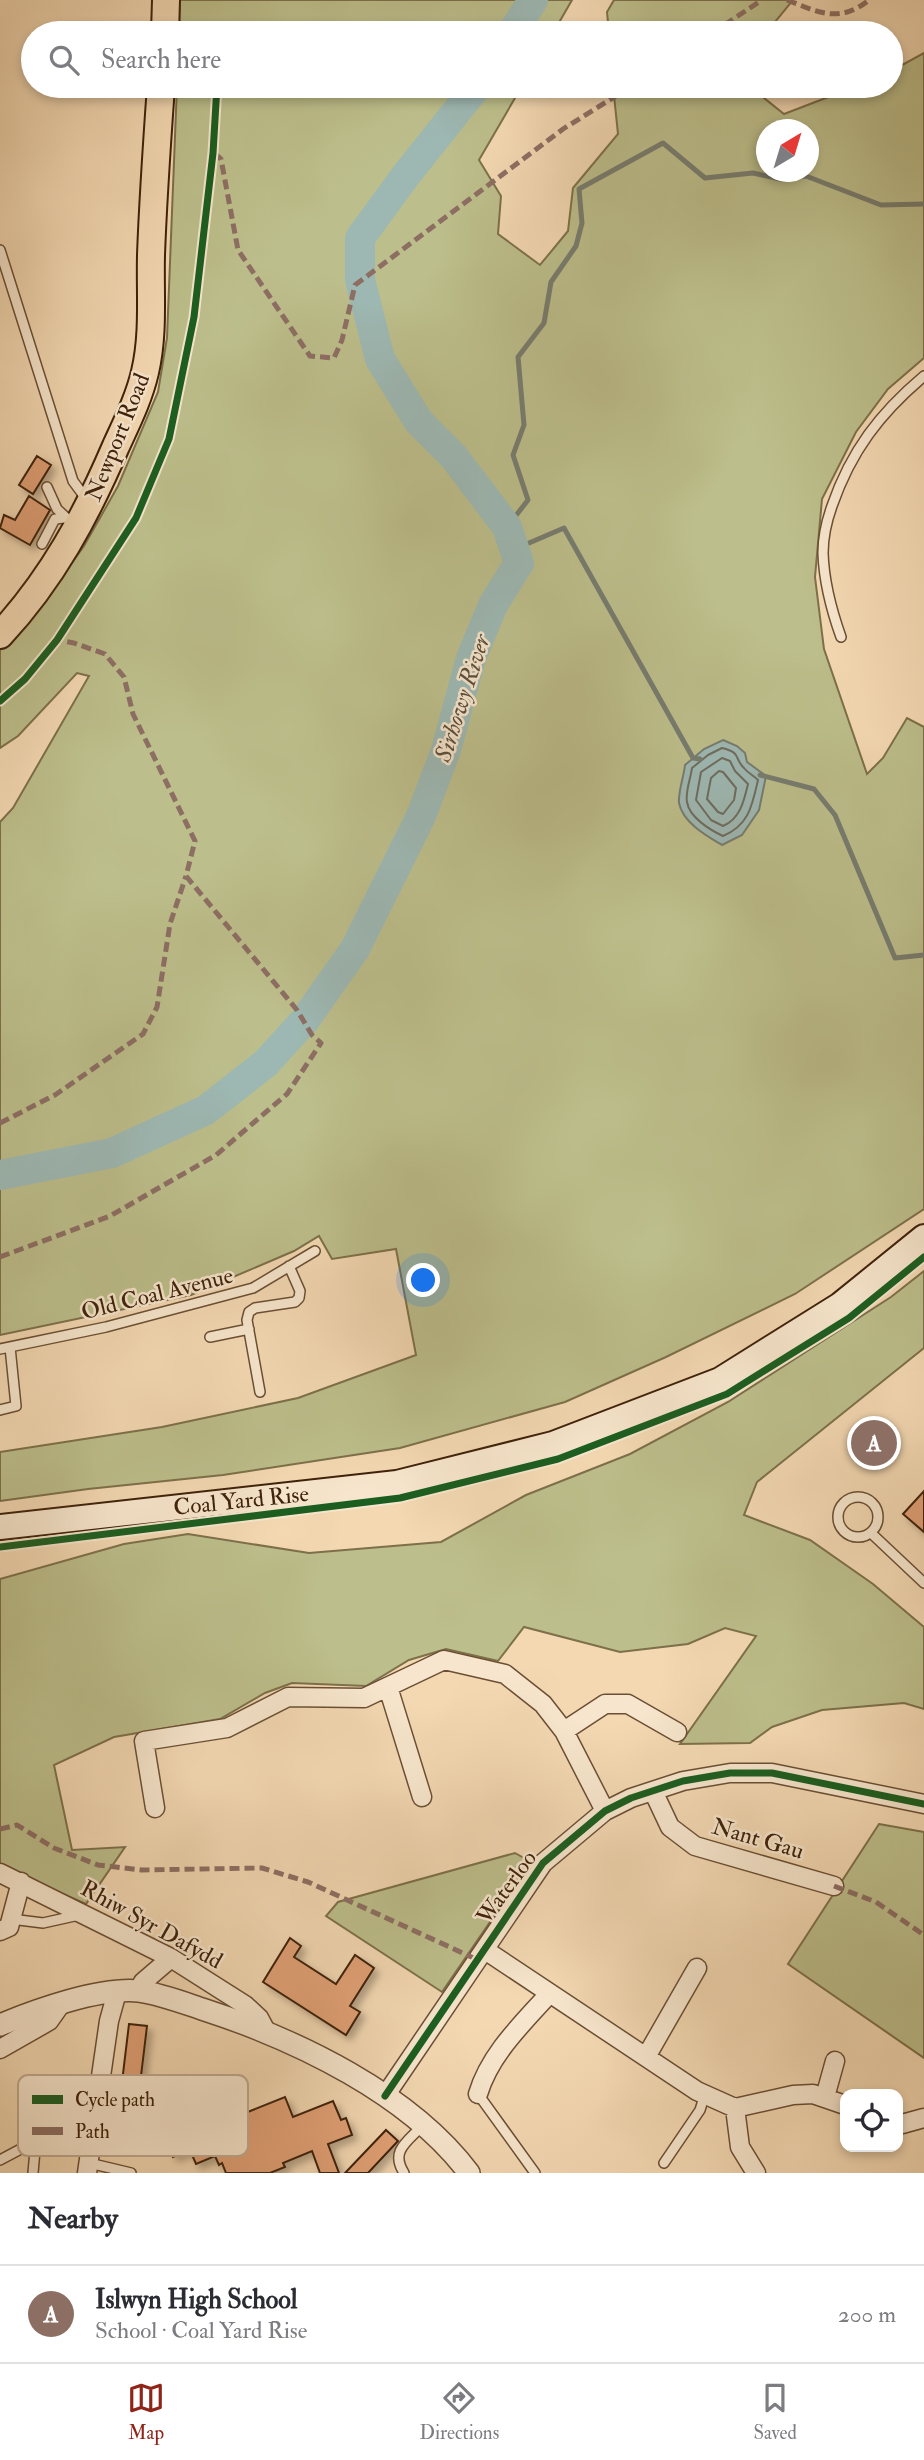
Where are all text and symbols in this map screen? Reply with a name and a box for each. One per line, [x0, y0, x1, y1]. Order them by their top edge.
search box [21, 21, 903, 98]
icon: search [45, 41, 83, 79]
text: Search here [101, 44, 221, 76]
north arrow [756, 119, 819, 182]
street label: Newport Road [79, 369, 157, 506]
water label: Sirhowy River [427, 630, 498, 767]
street label: Old Coal Avenue [78, 1261, 236, 1326]
your location [406, 1263, 440, 1297]
pin: A [851, 1417, 897, 1469]
street label: Coal Yard Rise [172, 1479, 311, 1522]
street label: Nant Gau [709, 1812, 807, 1865]
street label: Waterloo [469, 1845, 543, 1931]
street label: Rhiw Syr Dafydd [76, 1874, 228, 1975]
legend [18, 2075, 248, 2156]
text: Cycle path [75, 2088, 155, 2113]
map controls [840, 2089, 903, 2152]
button: locate [840, 2089, 903, 2152]
text: Path [75, 2120, 110, 2144]
text: Nearby [28, 2200, 118, 2237]
text: Islwyn High School [95, 2284, 297, 2316]
text: A [44, 2300, 58, 2329]
text: 200 m [838, 2300, 896, 2329]
text: School · Coal Yard Rise [95, 2316, 307, 2345]
tab: Map [127, 2379, 165, 2445]
tab: Directions [419, 2379, 499, 2445]
tab: Saved [753, 2379, 797, 2445]

